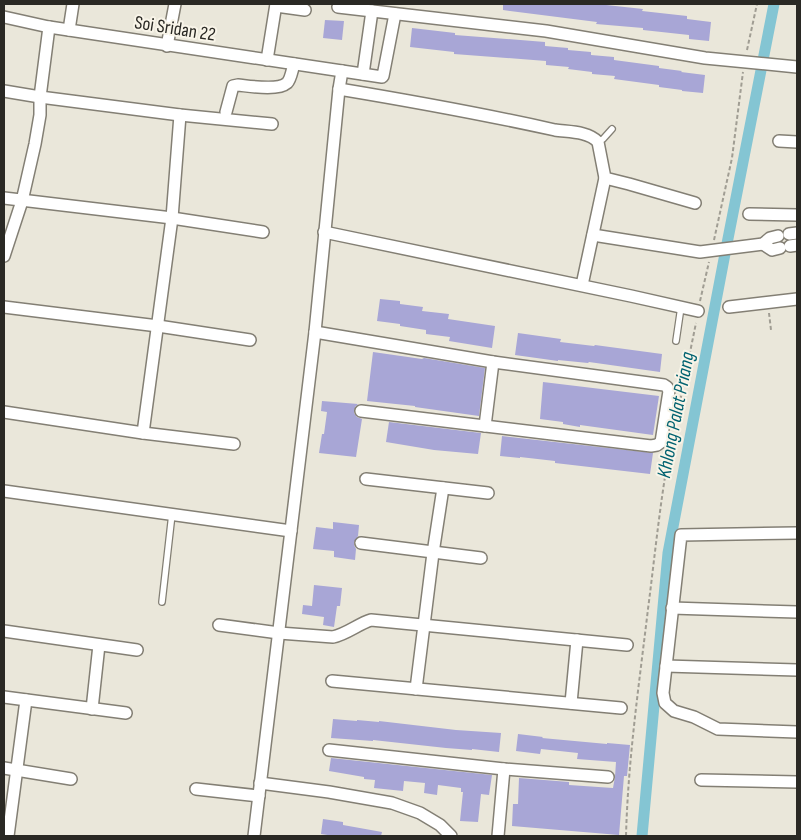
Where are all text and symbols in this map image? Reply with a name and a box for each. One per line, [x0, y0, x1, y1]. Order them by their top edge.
street label: Soi Sridan 22 [133, 11, 217, 47]
water label: Khlong Palat Priang [652, 350, 700, 480]

